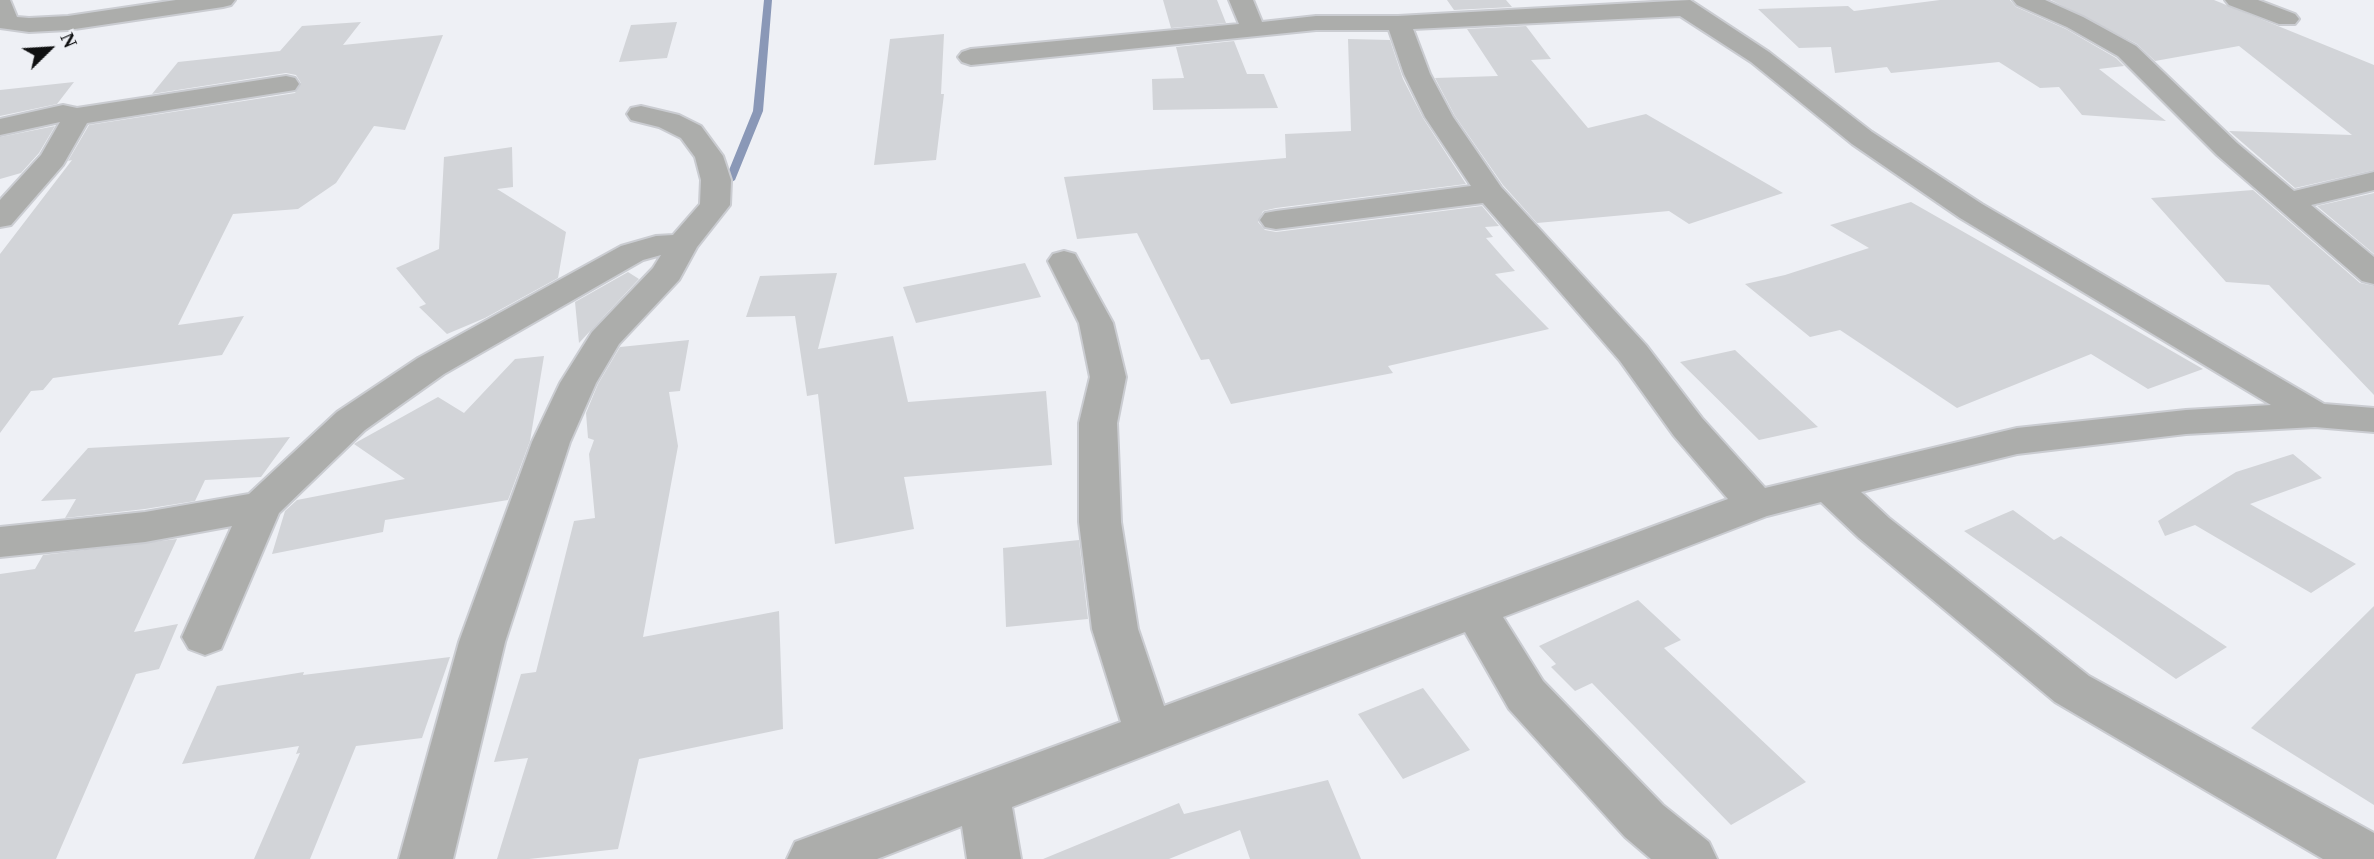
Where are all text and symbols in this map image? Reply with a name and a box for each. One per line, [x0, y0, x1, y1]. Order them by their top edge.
north arrow [14, 14, 84, 84]
text: N [56, 30, 81, 51]

